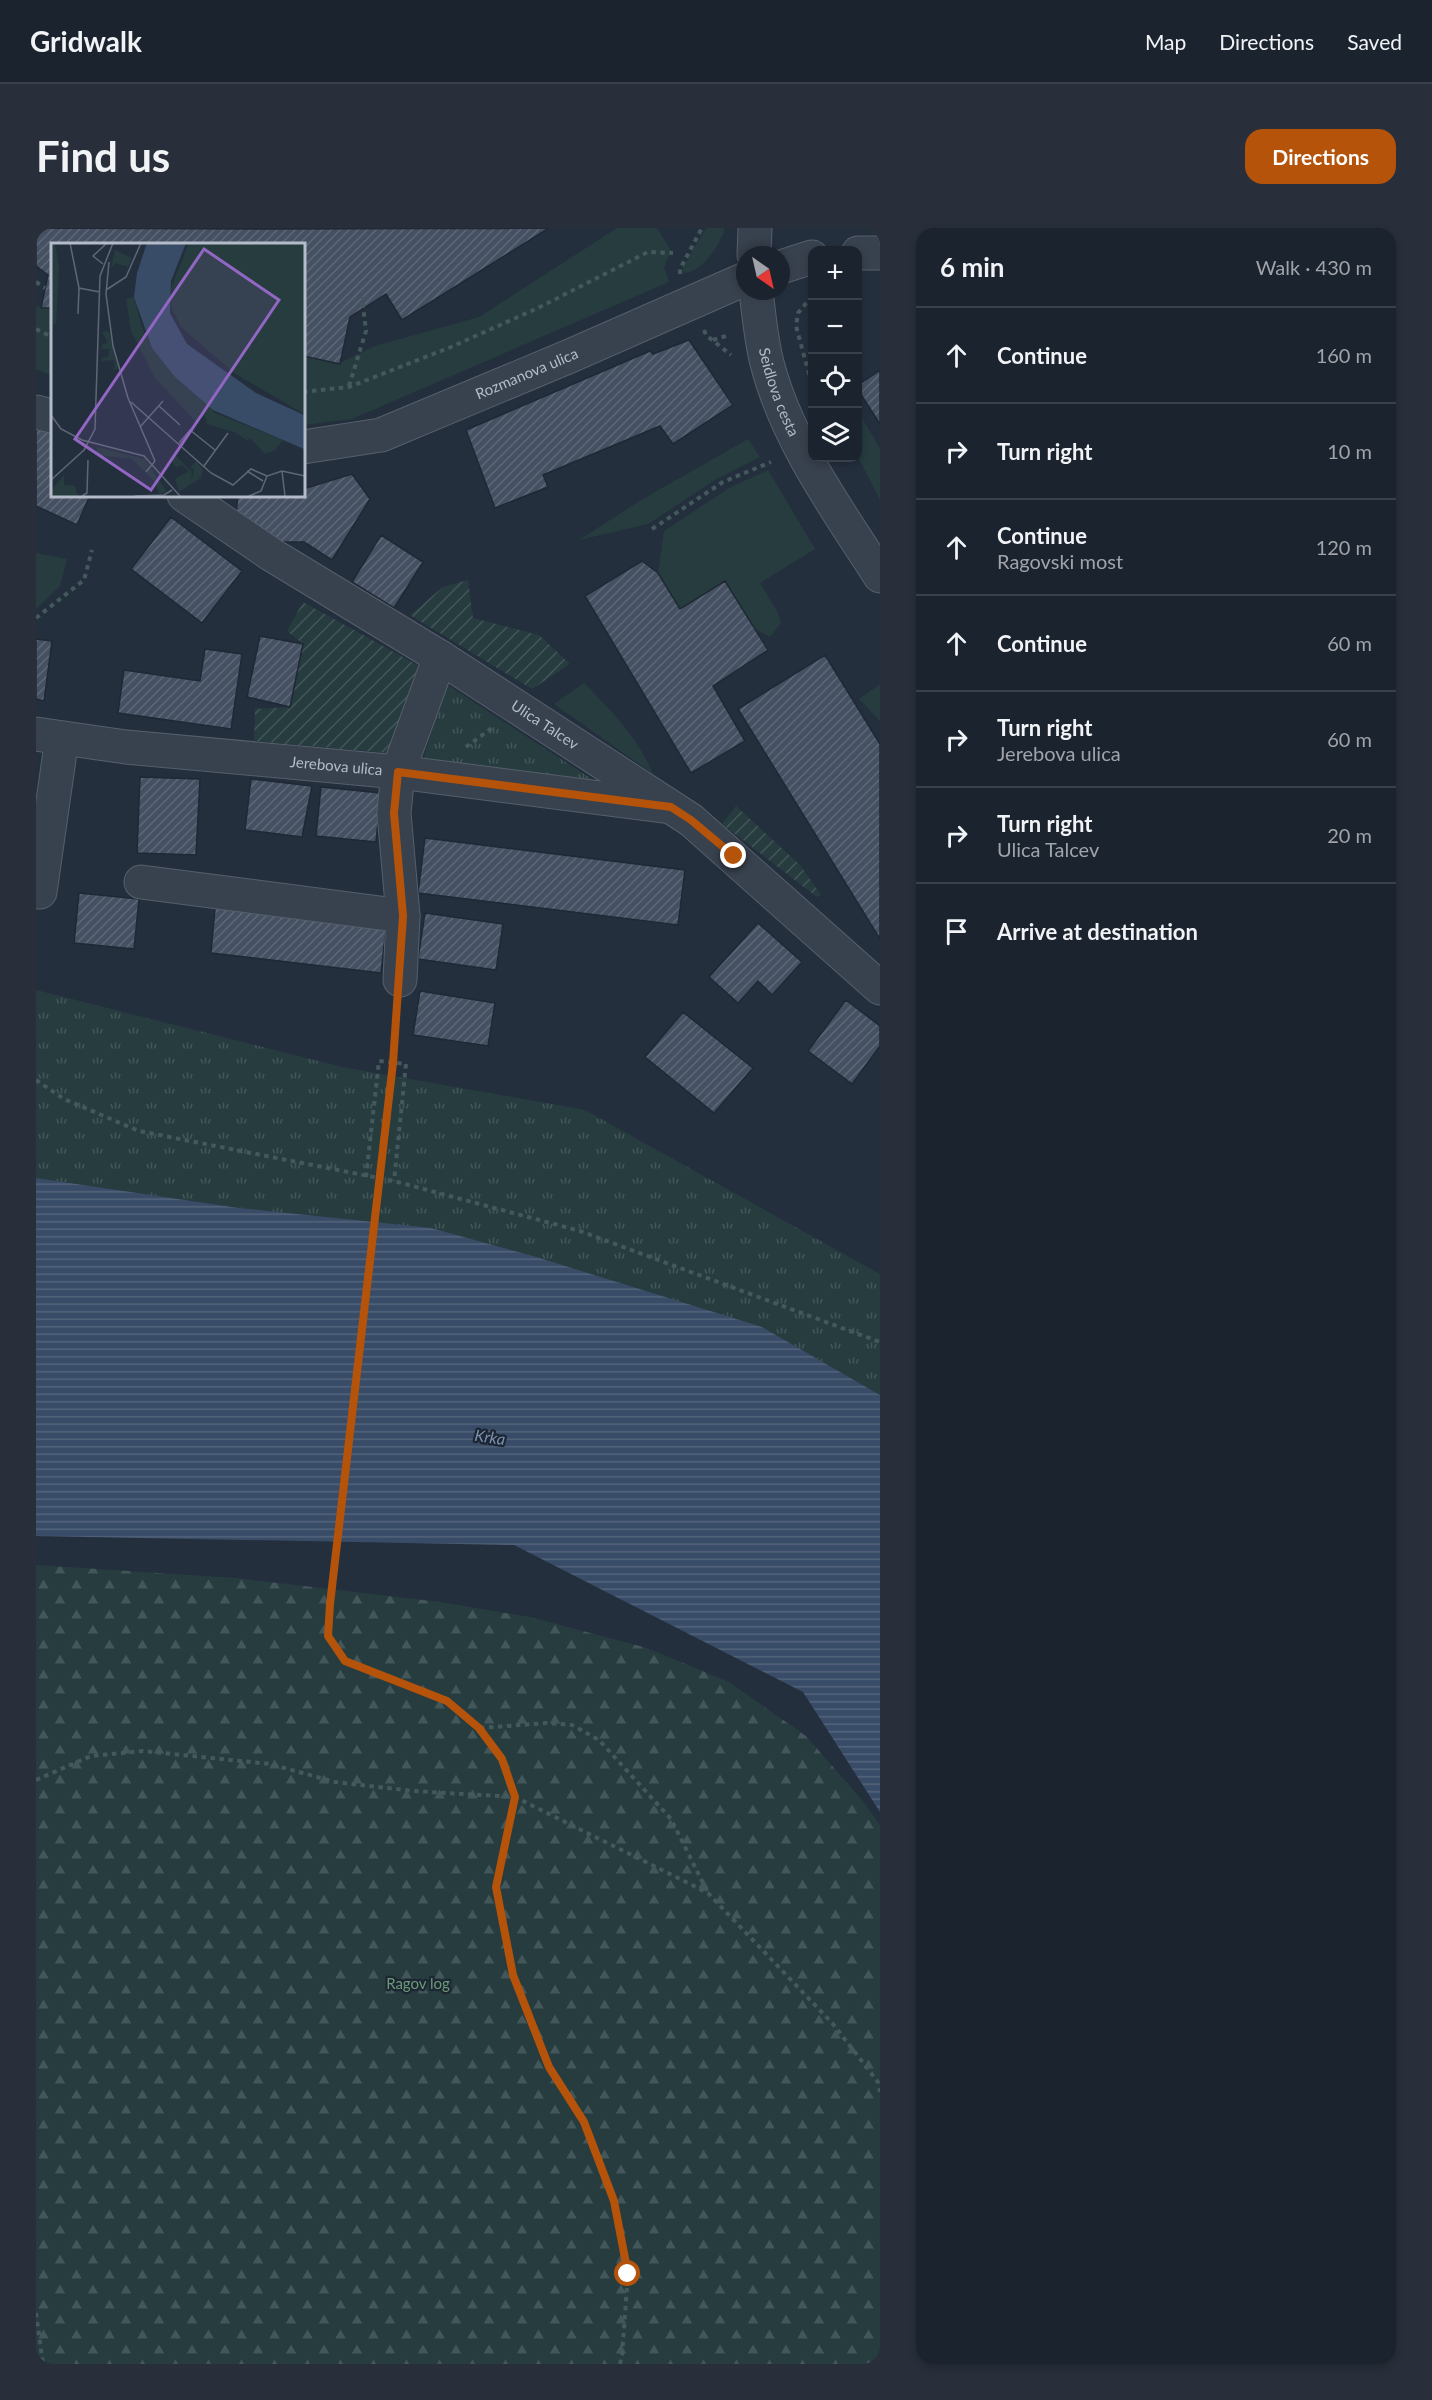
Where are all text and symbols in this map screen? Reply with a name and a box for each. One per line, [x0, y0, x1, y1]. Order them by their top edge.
text: Gridwalk [30, 24, 142, 58]
text: Map [1145, 29, 1186, 54]
text: Directions [1219, 29, 1314, 54]
text: Saved [1347, 29, 1402, 54]
button: Directions [1245, 129, 1396, 184]
text: Find us [36, 131, 170, 181]
inset map [51, 243, 304, 496]
north arrow [736, 246, 790, 300]
map controls [808, 246, 862, 462]
button: + [808, 246, 862, 300]
text: 6 min [940, 251, 1004, 283]
text: Walk · 430 m [1256, 255, 1372, 279]
button: − [808, 300, 862, 354]
icon: ahead [940, 339, 973, 372]
text: Continue [997, 342, 1087, 369]
text: 160 m [1316, 343, 1372, 367]
street label: Rozmanova ulica [472, 344, 581, 403]
street label: Seidlova cesta [756, 346, 803, 439]
button: locate [808, 354, 862, 408]
button: layers [808, 408, 862, 462]
icon: right [940, 435, 973, 468]
text: Turn right [997, 438, 1092, 465]
text: 10 m [1327, 439, 1372, 463]
text: Continue [997, 522, 1087, 549]
icon: ahead [940, 531, 973, 564]
text: 120 m [1316, 535, 1372, 559]
text: Ragovski most [997, 549, 1123, 573]
icon: ahead [940, 627, 973, 660]
text: Continue [997, 630, 1087, 657]
text: 60 m [1327, 631, 1372, 655]
street label: Ulica Talcev [508, 696, 583, 753]
text: Turn right [997, 714, 1092, 741]
icon: right [940, 723, 973, 756]
text: 60 m [1327, 727, 1372, 751]
text: Jerebova ulica [997, 741, 1121, 765]
street label: Jerebova ulica [289, 752, 383, 779]
text: Turn right [997, 810, 1092, 837]
icon: right [940, 819, 973, 852]
text: 20 m [1327, 823, 1372, 847]
text: Ulica Talcev [997, 837, 1099, 861]
route end [720, 842, 746, 868]
icon: arrive [940, 915, 973, 948]
text: Arrive at destination [997, 918, 1198, 945]
water label: Krka [474, 1425, 507, 1448]
park label: Ragov log [386, 1974, 450, 1992]
route start [614, 2260, 640, 2286]

